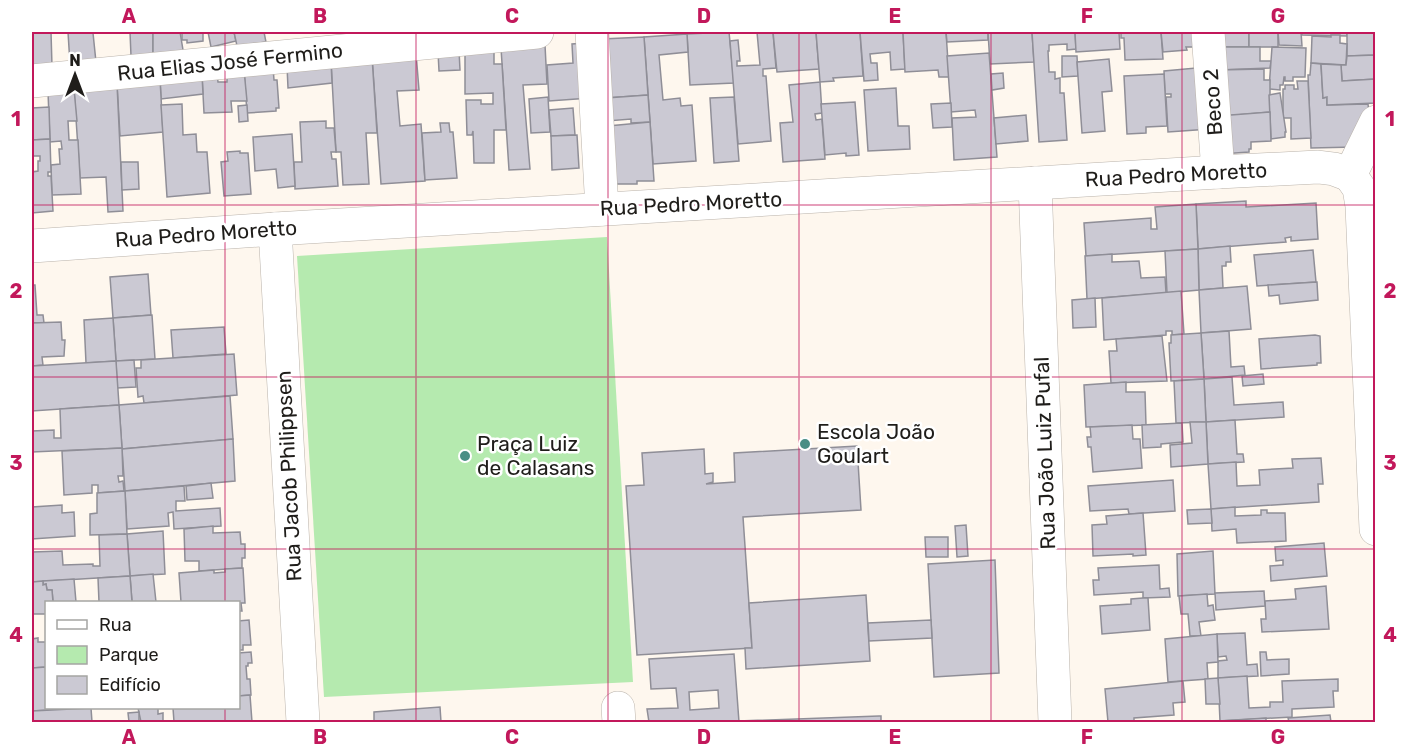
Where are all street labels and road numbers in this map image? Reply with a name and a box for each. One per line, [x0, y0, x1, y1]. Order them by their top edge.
street label: Rua Elias José Fermino [116, 37, 344, 86]
street label: Beco 2 [1198, 68, 1227, 136]
street label: Rua Pedro Moretto [1084, 157, 1268, 192]
street label: Rua Pedro Moretto [599, 186, 783, 221]
street label: Rua Pedro Moretto [114, 215, 298, 252]
street label: Rua João Luiz Pufal [1029, 356, 1060, 550]
street label: Rua Jacob Philippsen [270, 370, 307, 582]

